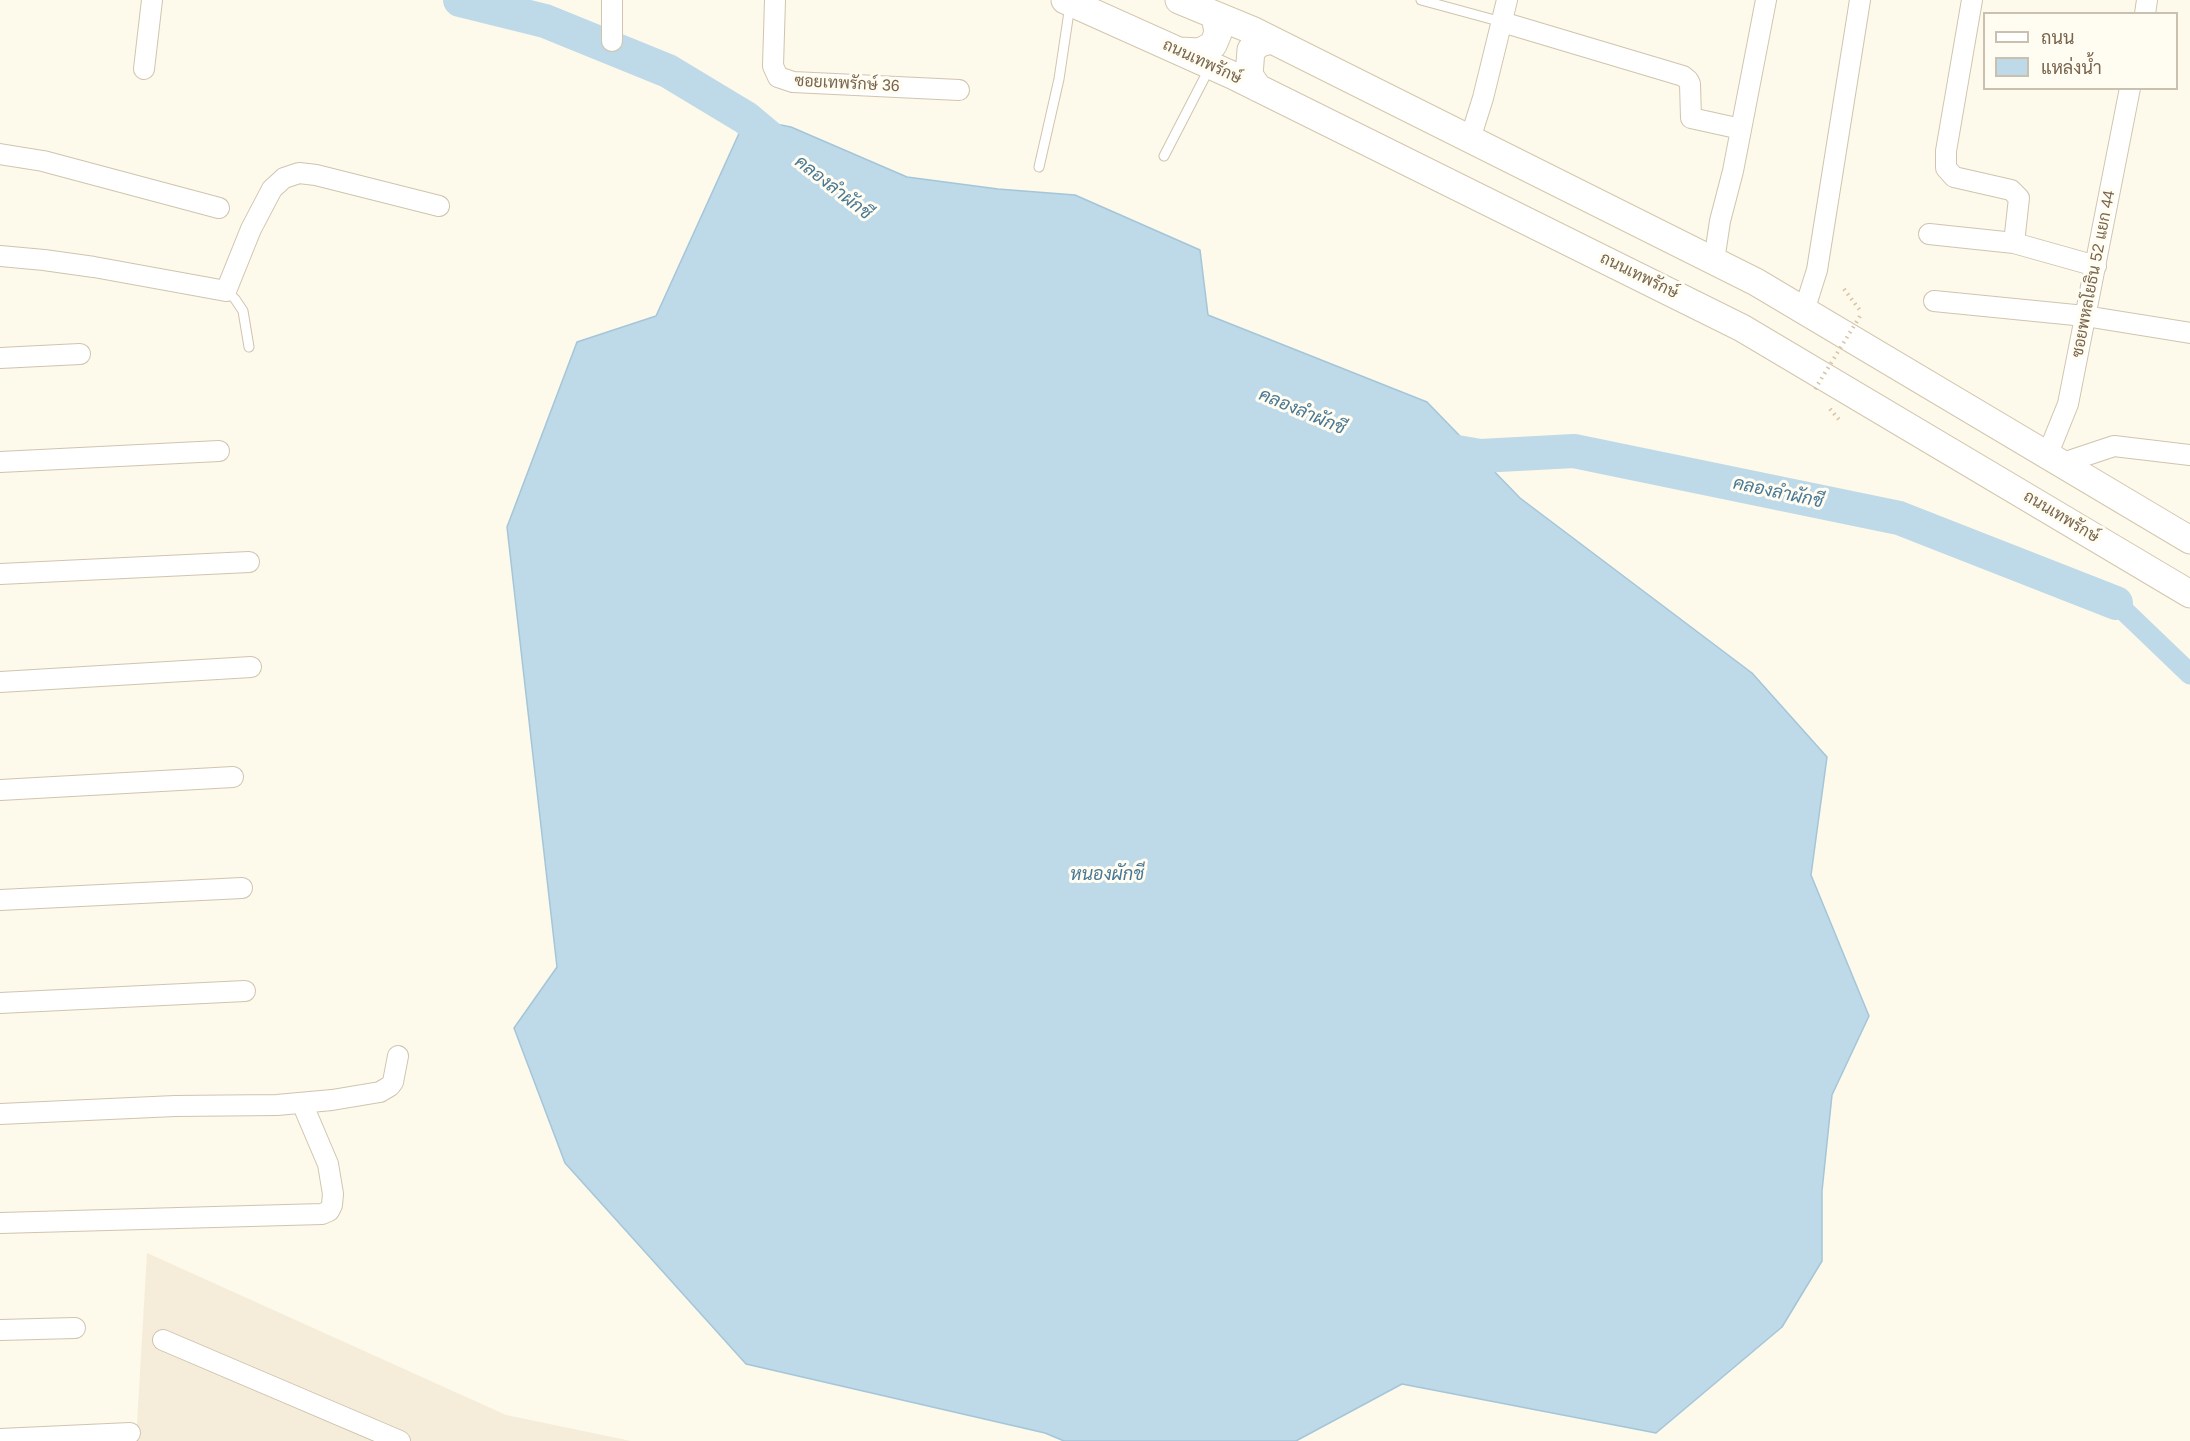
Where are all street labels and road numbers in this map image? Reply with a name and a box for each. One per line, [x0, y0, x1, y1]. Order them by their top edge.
street label: ถนนเทพรักษ์ [1160, 35, 1244, 89]
street label: ซอยเทพรักษ์ 36 [794, 72, 900, 96]
street label: ซอยพหลโยธิน 52 แยก 44 [2068, 189, 2120, 359]
street label: ถนนเทพรักษ์ [1597, 249, 1681, 303]
street label: ถนนเทพรักษ์ [2020, 487, 2102, 547]

